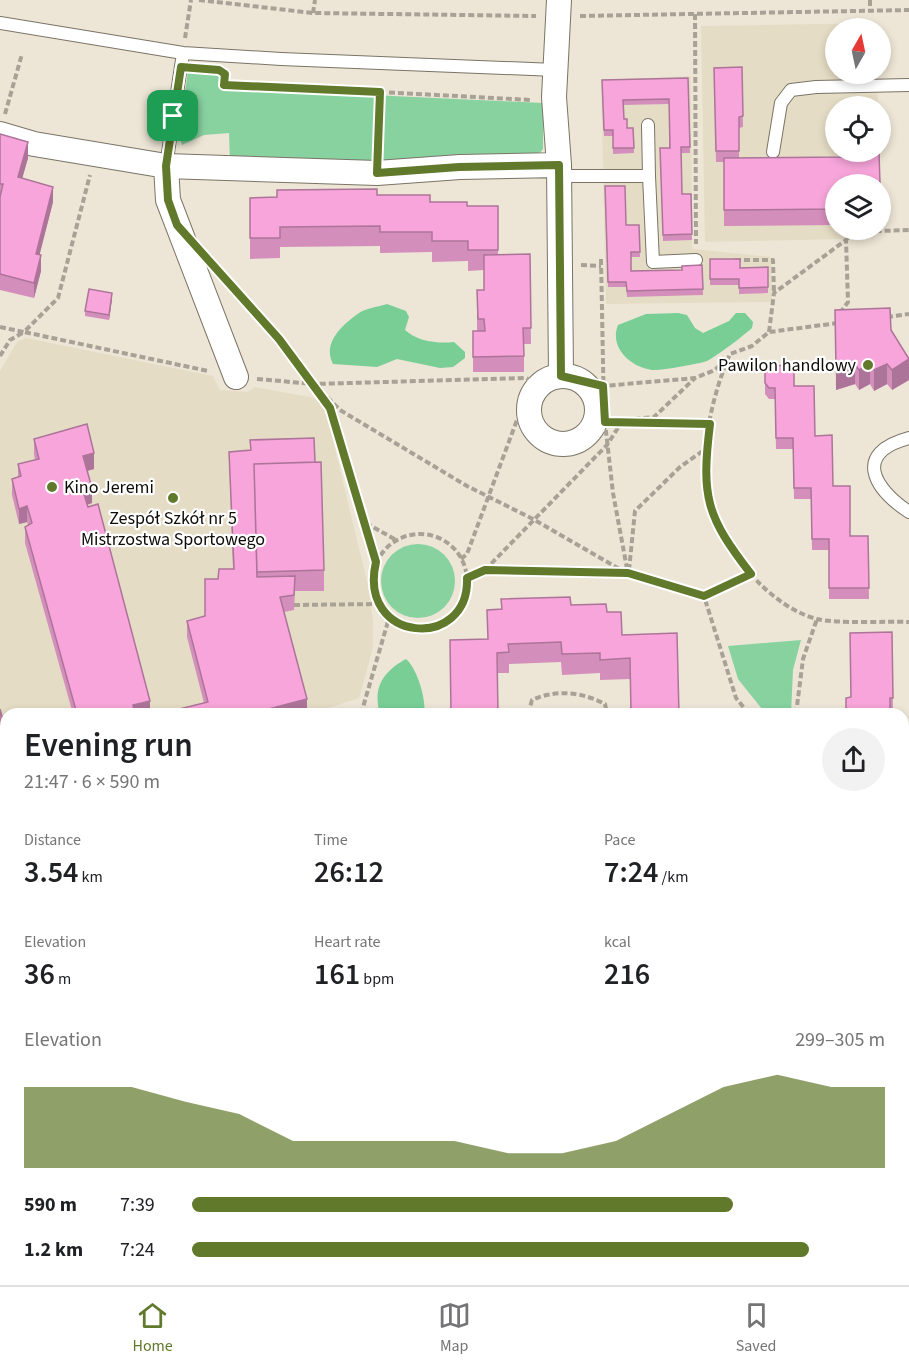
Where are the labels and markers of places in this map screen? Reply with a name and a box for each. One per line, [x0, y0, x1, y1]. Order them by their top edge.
pin [147, 90, 198, 141]
place label: Pawilon handlowy [718, 353, 857, 378]
marker: Pawilon handlowy [861, 358, 875, 372]
place label: Kino Jeremi [64, 475, 154, 500]
marker: Kino Jeremi [45, 480, 59, 494]
marker: Zespół Szkół nr 5 Mistrzostwa Sportowego [166, 491, 180, 505]
place label: Zespół Szkół nr 5 Mistrzostwa Sportowego [81, 506, 265, 552]

